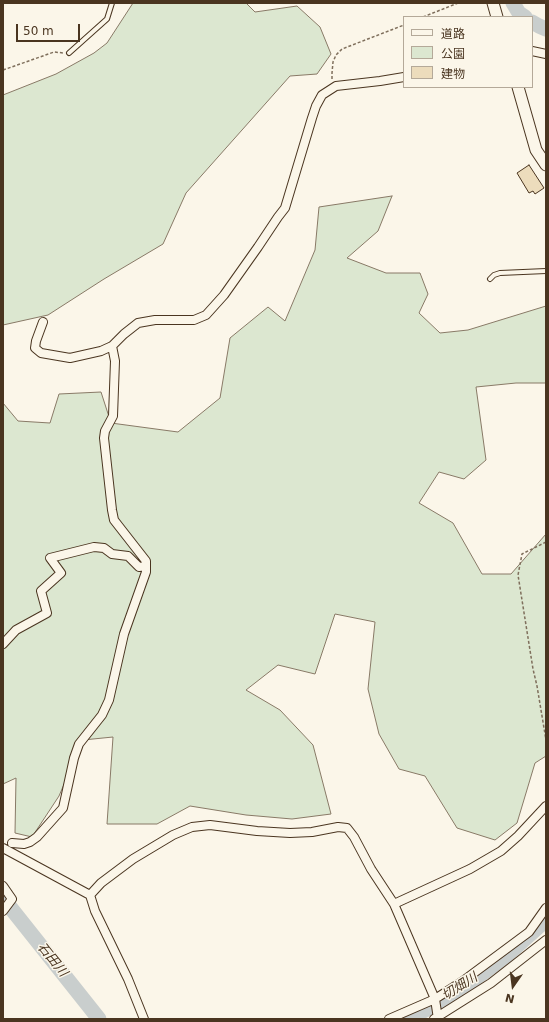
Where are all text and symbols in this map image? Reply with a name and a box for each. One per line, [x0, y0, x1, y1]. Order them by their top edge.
scale bar [18, 16, 82, 42]
legend [403, 16, 533, 88]
text: 50 m [23, 24, 54, 38]
text: 道路 [441, 27, 465, 41]
text: 公園 [441, 47, 465, 61]
text: 建物 [441, 67, 465, 81]
water label: 石田川 [34, 940, 70, 980]
north arrow [493, 966, 533, 1006]
water label: 切畑川 [439, 970, 481, 1004]
text: N [504, 991, 516, 1006]

